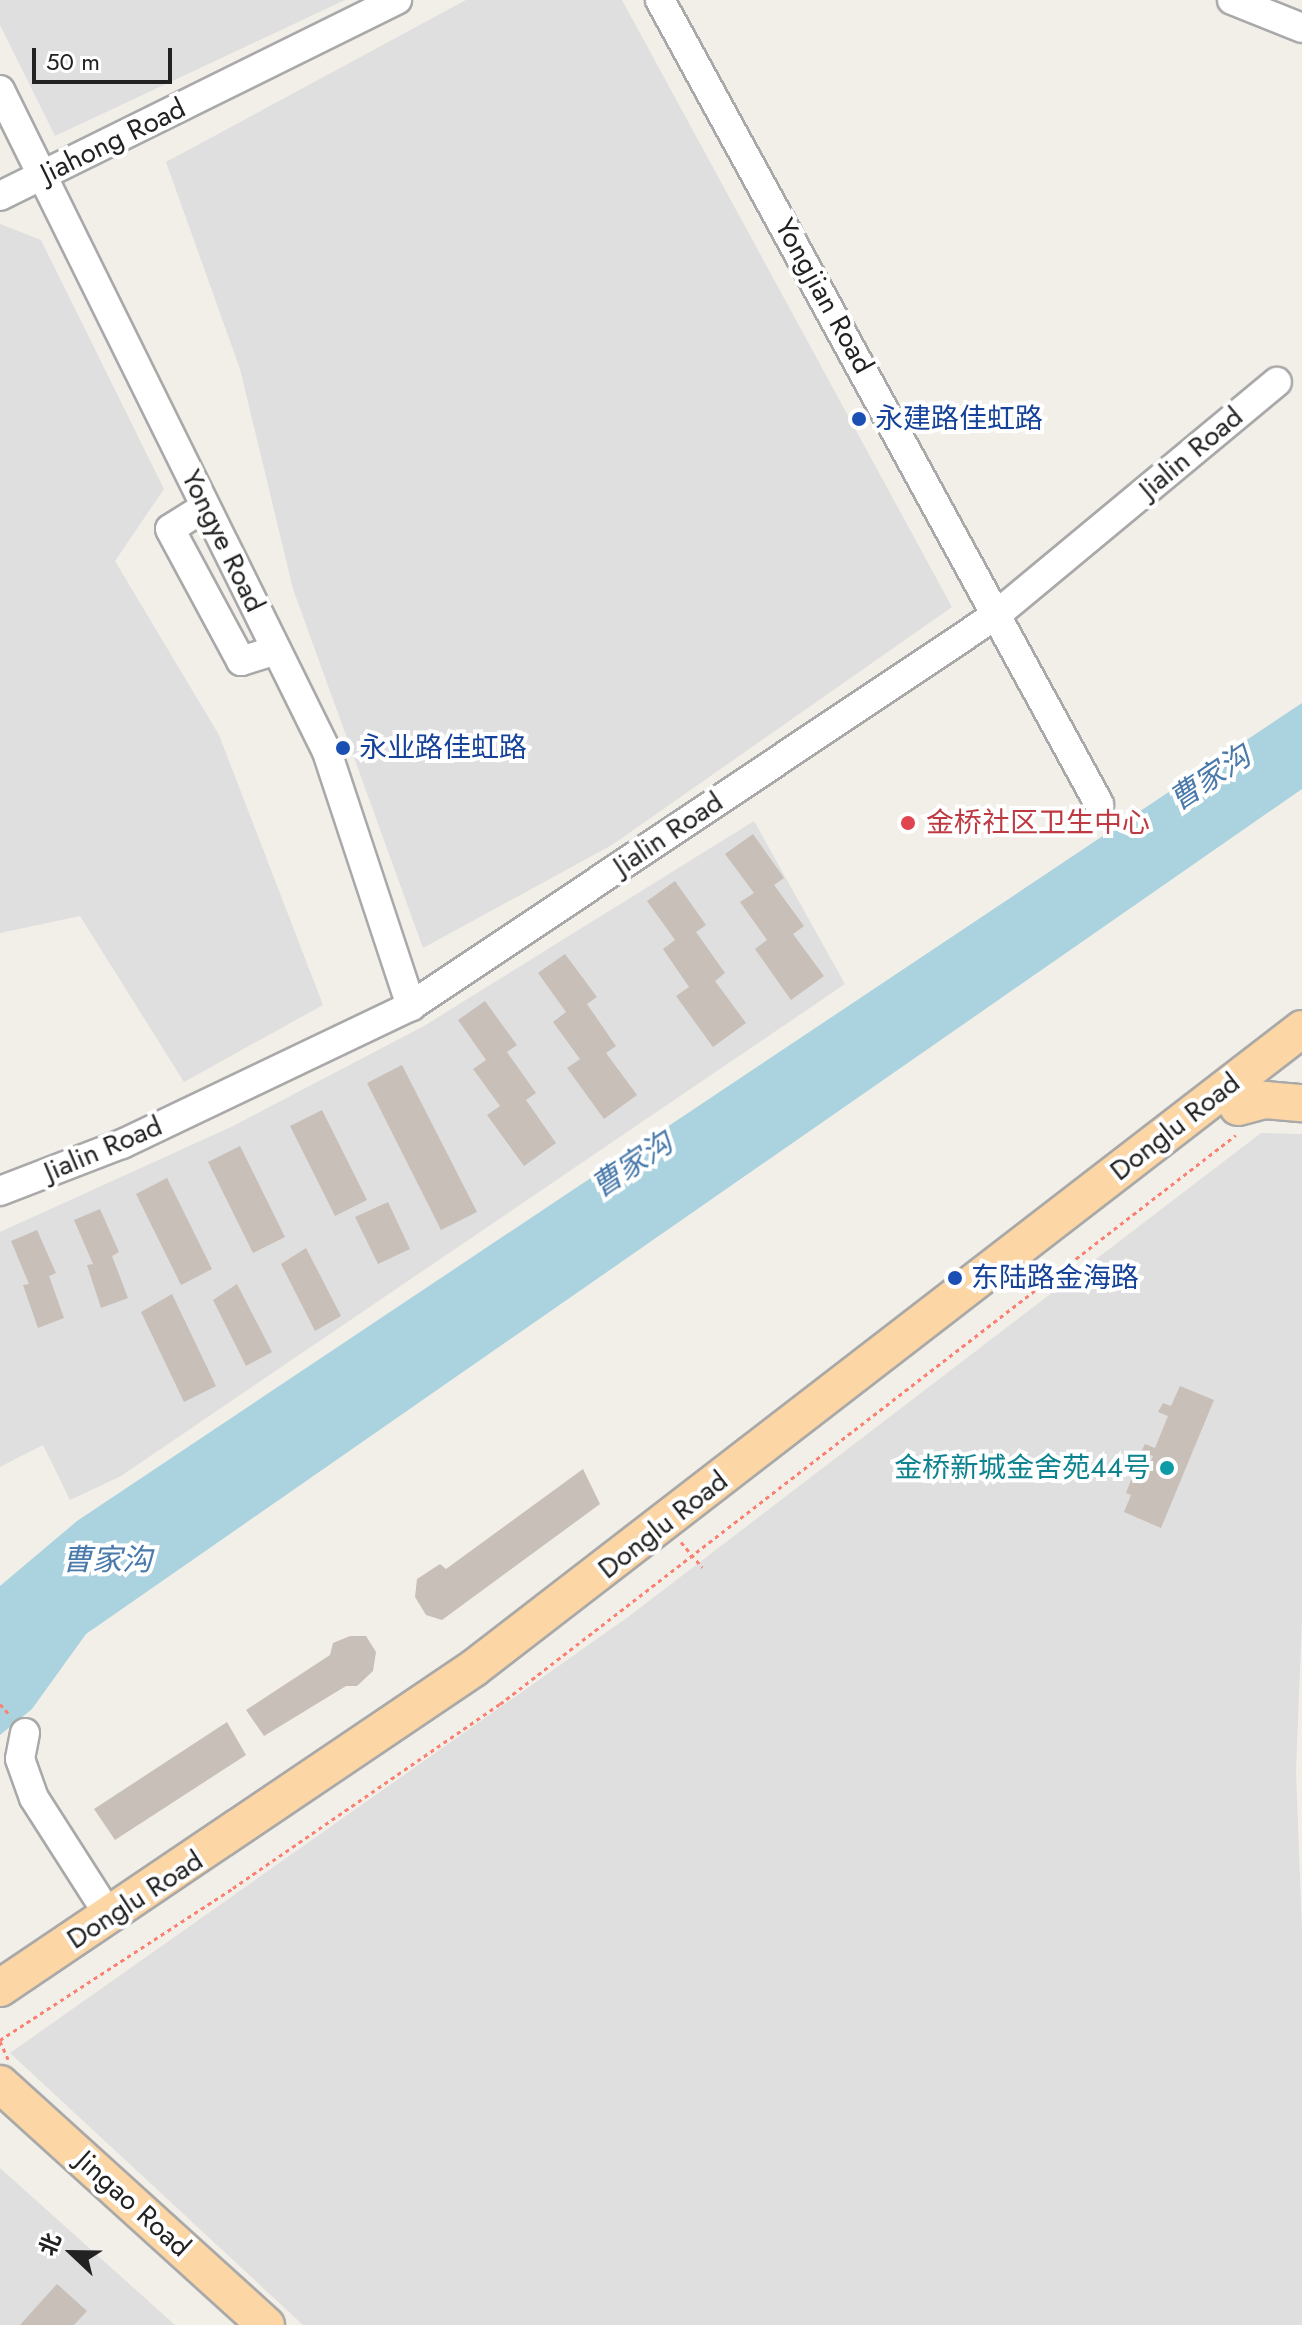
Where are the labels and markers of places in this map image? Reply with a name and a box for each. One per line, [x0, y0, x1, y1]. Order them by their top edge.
place label: 永建路佳虹路 [875, 402, 1043, 436]
marker: 永建路佳虹路 [850, 410, 868, 428]
place label: 永业路佳虹路 [359, 731, 527, 765]
marker: 永业路佳虹路 [334, 739, 352, 757]
place label: 金桥社区卫生中心 [926, 806, 1150, 840]
marker: 金桥社区卫生中心 [897, 812, 919, 834]
place label: 东陆路金海路 [971, 1261, 1139, 1295]
marker: 东陆路金海路 [946, 1269, 964, 1287]
place label: 金桥新城金舍苑44号 [894, 1451, 1151, 1485]
marker: 金桥新城金舍苑44号 [1158, 1459, 1176, 1477]

